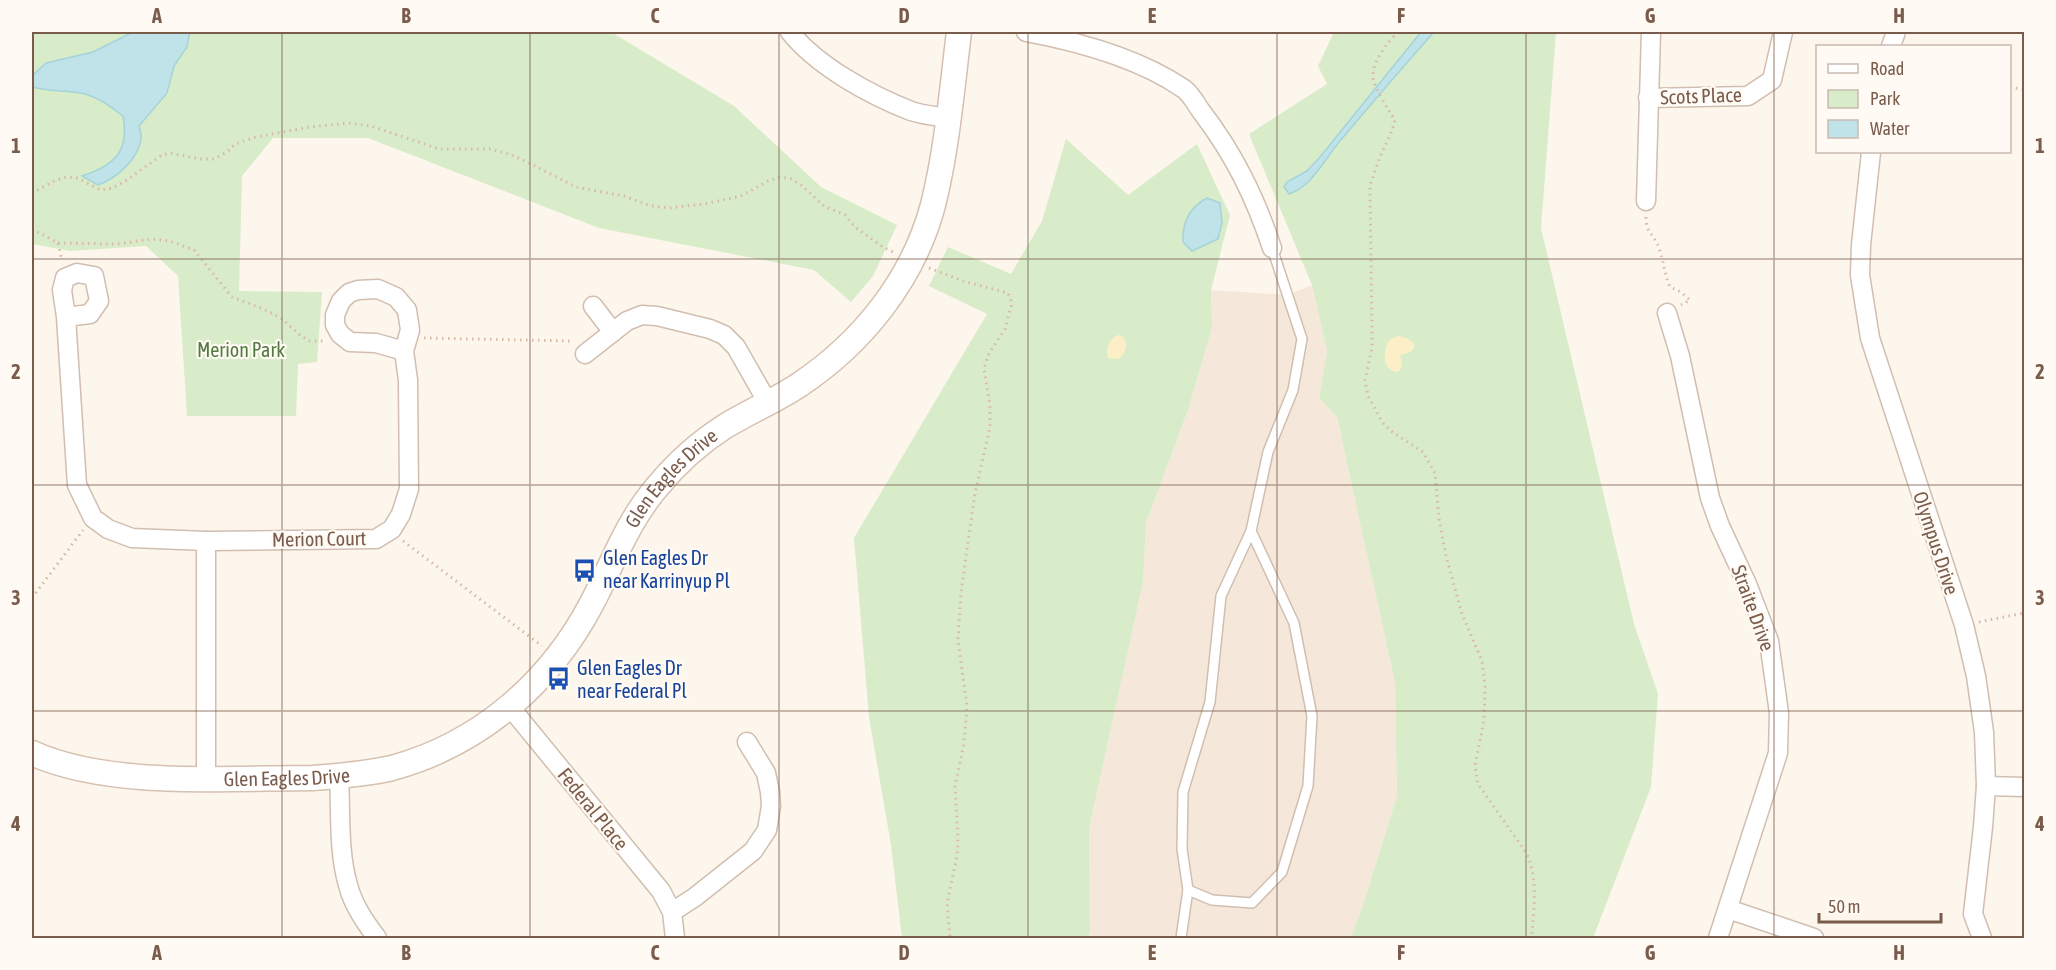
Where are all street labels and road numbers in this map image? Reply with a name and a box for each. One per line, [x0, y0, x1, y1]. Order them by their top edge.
street label: Scots Place [1660, 83, 1742, 108]
street label: Glen Eagles Drive [620, 423, 721, 531]
street label: Olympus Drive [1909, 488, 1964, 597]
street label: Merion Court [272, 526, 367, 551]
street label: Straite Drive [1727, 562, 1780, 654]
street label: Glen Eagles Drive [223, 763, 351, 790]
street label: Federal Place [553, 763, 633, 854]

